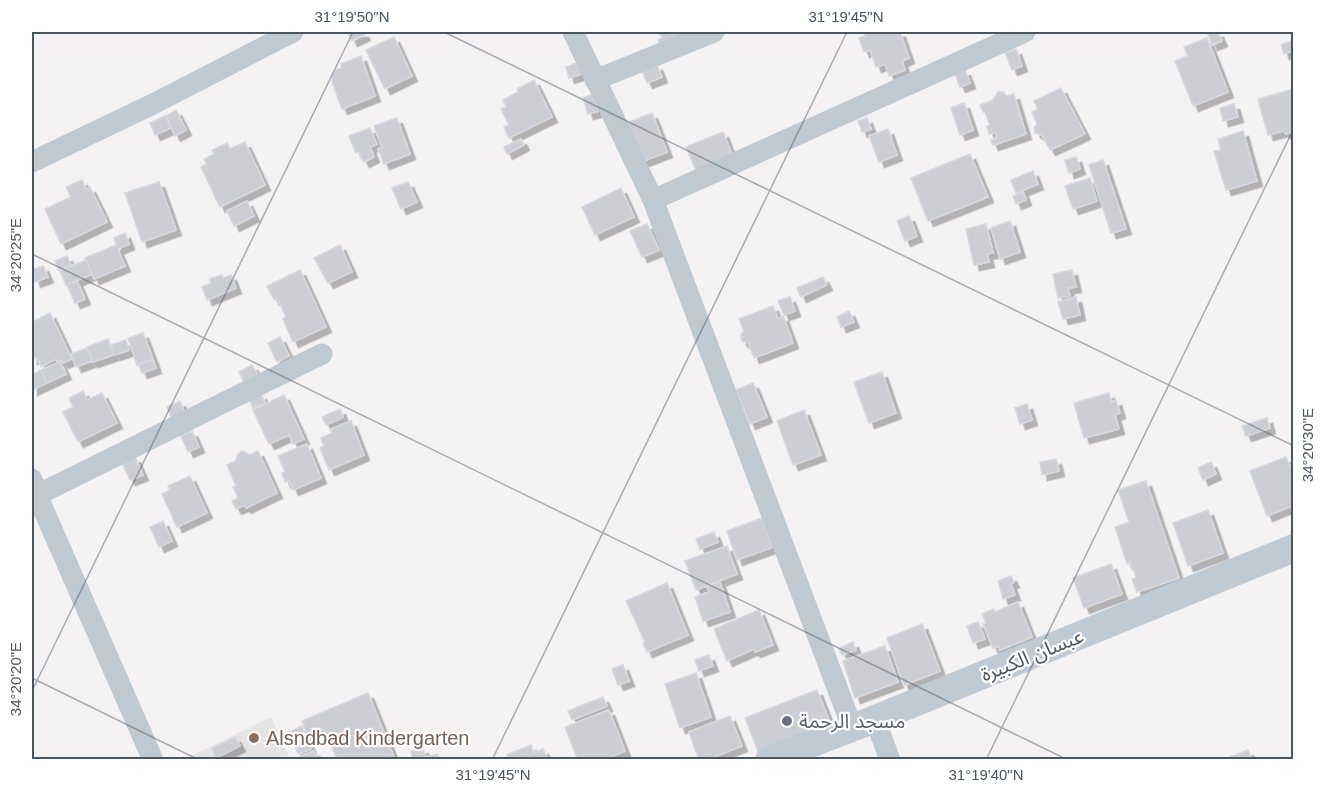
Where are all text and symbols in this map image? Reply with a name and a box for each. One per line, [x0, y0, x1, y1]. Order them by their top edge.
text: 31°19'50"N [314, 8, 390, 25]
text: 31°19'45"N [808, 8, 884, 25]
text: 34°20'25"E [7, 218, 24, 292]
text: 34°20'30"E [1299, 408, 1316, 482]
street label: عبسان الكبيرة [977, 624, 1087, 686]
text: 34°20'20"E [7, 642, 24, 716]
place label: مسجد الرحمة [799, 710, 906, 733]
marker: مسجد الرحمة [780, 714, 794, 728]
place label: Alsndbad Kindergarten [266, 727, 469, 749]
marker: Alsndbad Kindergarten [247, 731, 261, 745]
text: 31°19'45"N [455, 766, 531, 783]
text: 31°19'40"N [948, 766, 1024, 783]

